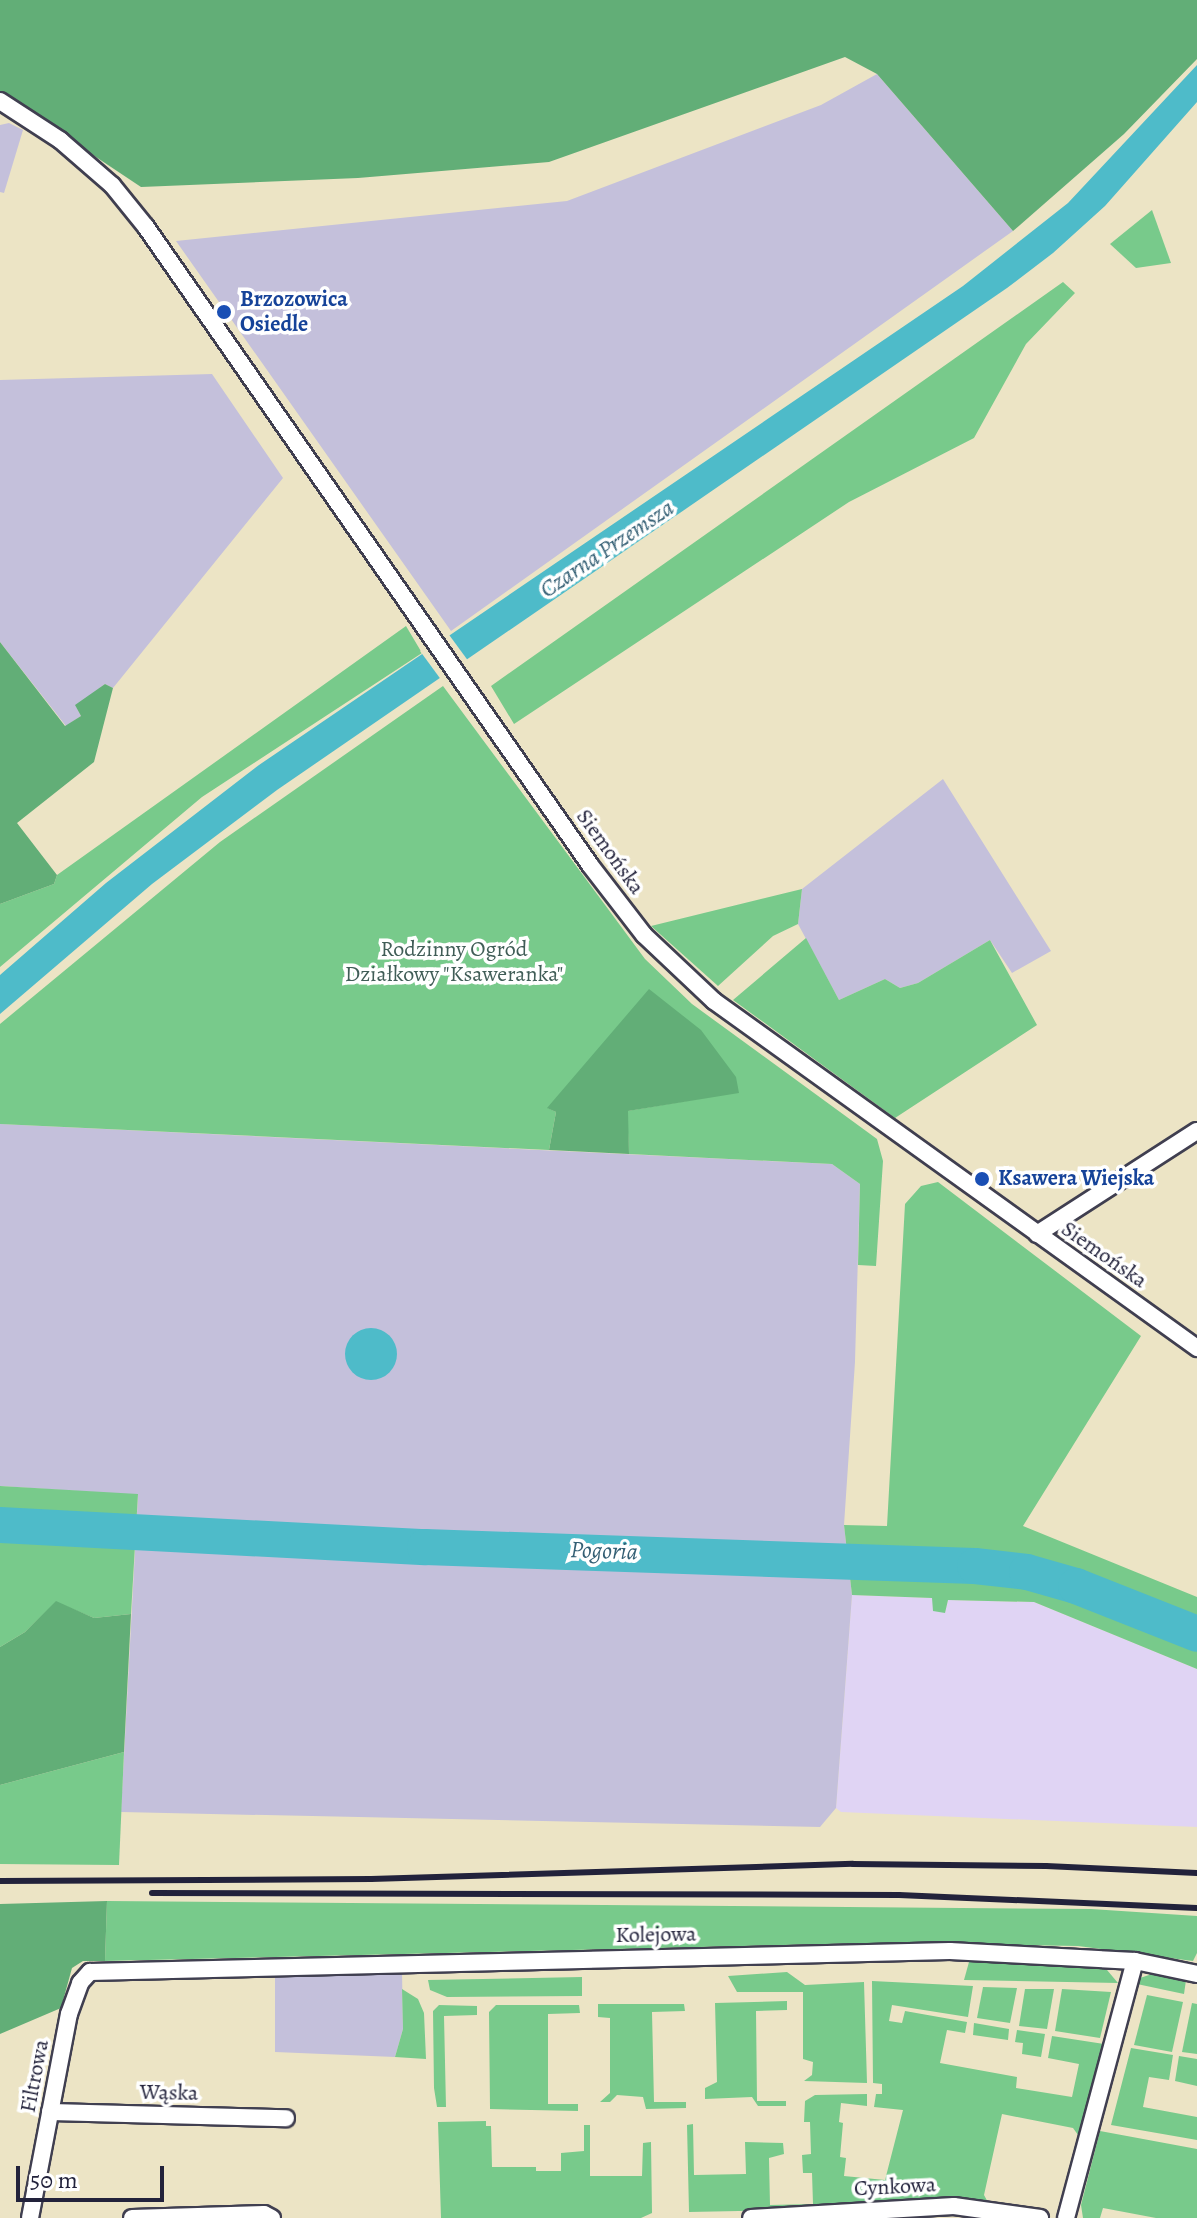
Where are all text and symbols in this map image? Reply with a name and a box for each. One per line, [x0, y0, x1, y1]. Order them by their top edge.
place label: Brzozowica Osiedle [240, 286, 348, 338]
marker: Brzozowica Osiedle [215, 303, 233, 321]
water label: Czarna Przemsza [535, 494, 679, 604]
street label: Siemońska [570, 804, 650, 900]
park label: Rodzinny Ogród Działkowy "Ksaweranka" [345, 936, 563, 988]
place label: Ksawera Wiejska [998, 1166, 1154, 1192]
marker: Ksawera Wiejska [973, 1170, 991, 1188]
street label: Siemońska [1056, 1216, 1152, 1294]
water label: Pogoria [570, 1535, 638, 1567]
street label: Kolejowa [615, 1921, 697, 1949]
street label: Filtrowa [15, 2037, 55, 2115]
street label: Wąska [139, 2079, 199, 2107]
scale bar [20, 2150, 168, 2200]
text: 50 m [30, 2164, 78, 2196]
street label: Cynkowa [853, 2172, 937, 2202]

